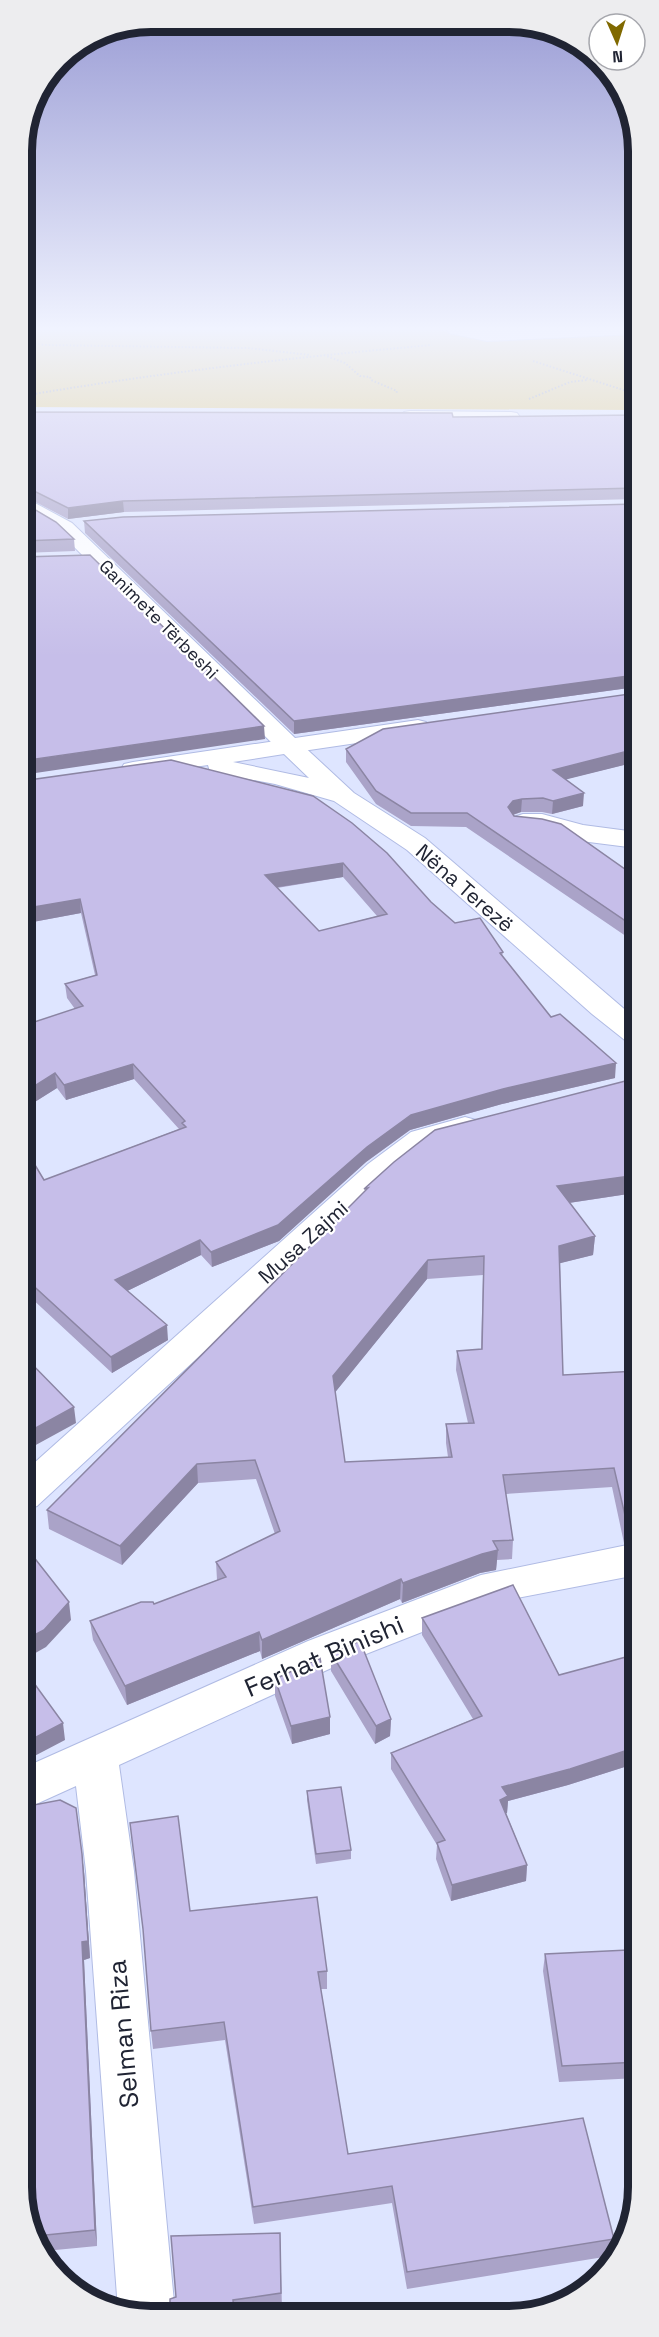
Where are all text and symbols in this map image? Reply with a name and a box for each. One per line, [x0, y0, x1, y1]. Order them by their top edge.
north arrow [587, 12, 647, 72]
text: N [612, 46, 624, 67]
street label: Ganimete Tërbeshi [94, 554, 224, 684]
street label: Nëna Terezë [410, 838, 520, 938]
street label: Musa Zajmi [252, 1194, 354, 1290]
street label: Ferhat Binishi [239, 1607, 409, 1705]
street label: Selman Riza [100, 1958, 146, 2110]

